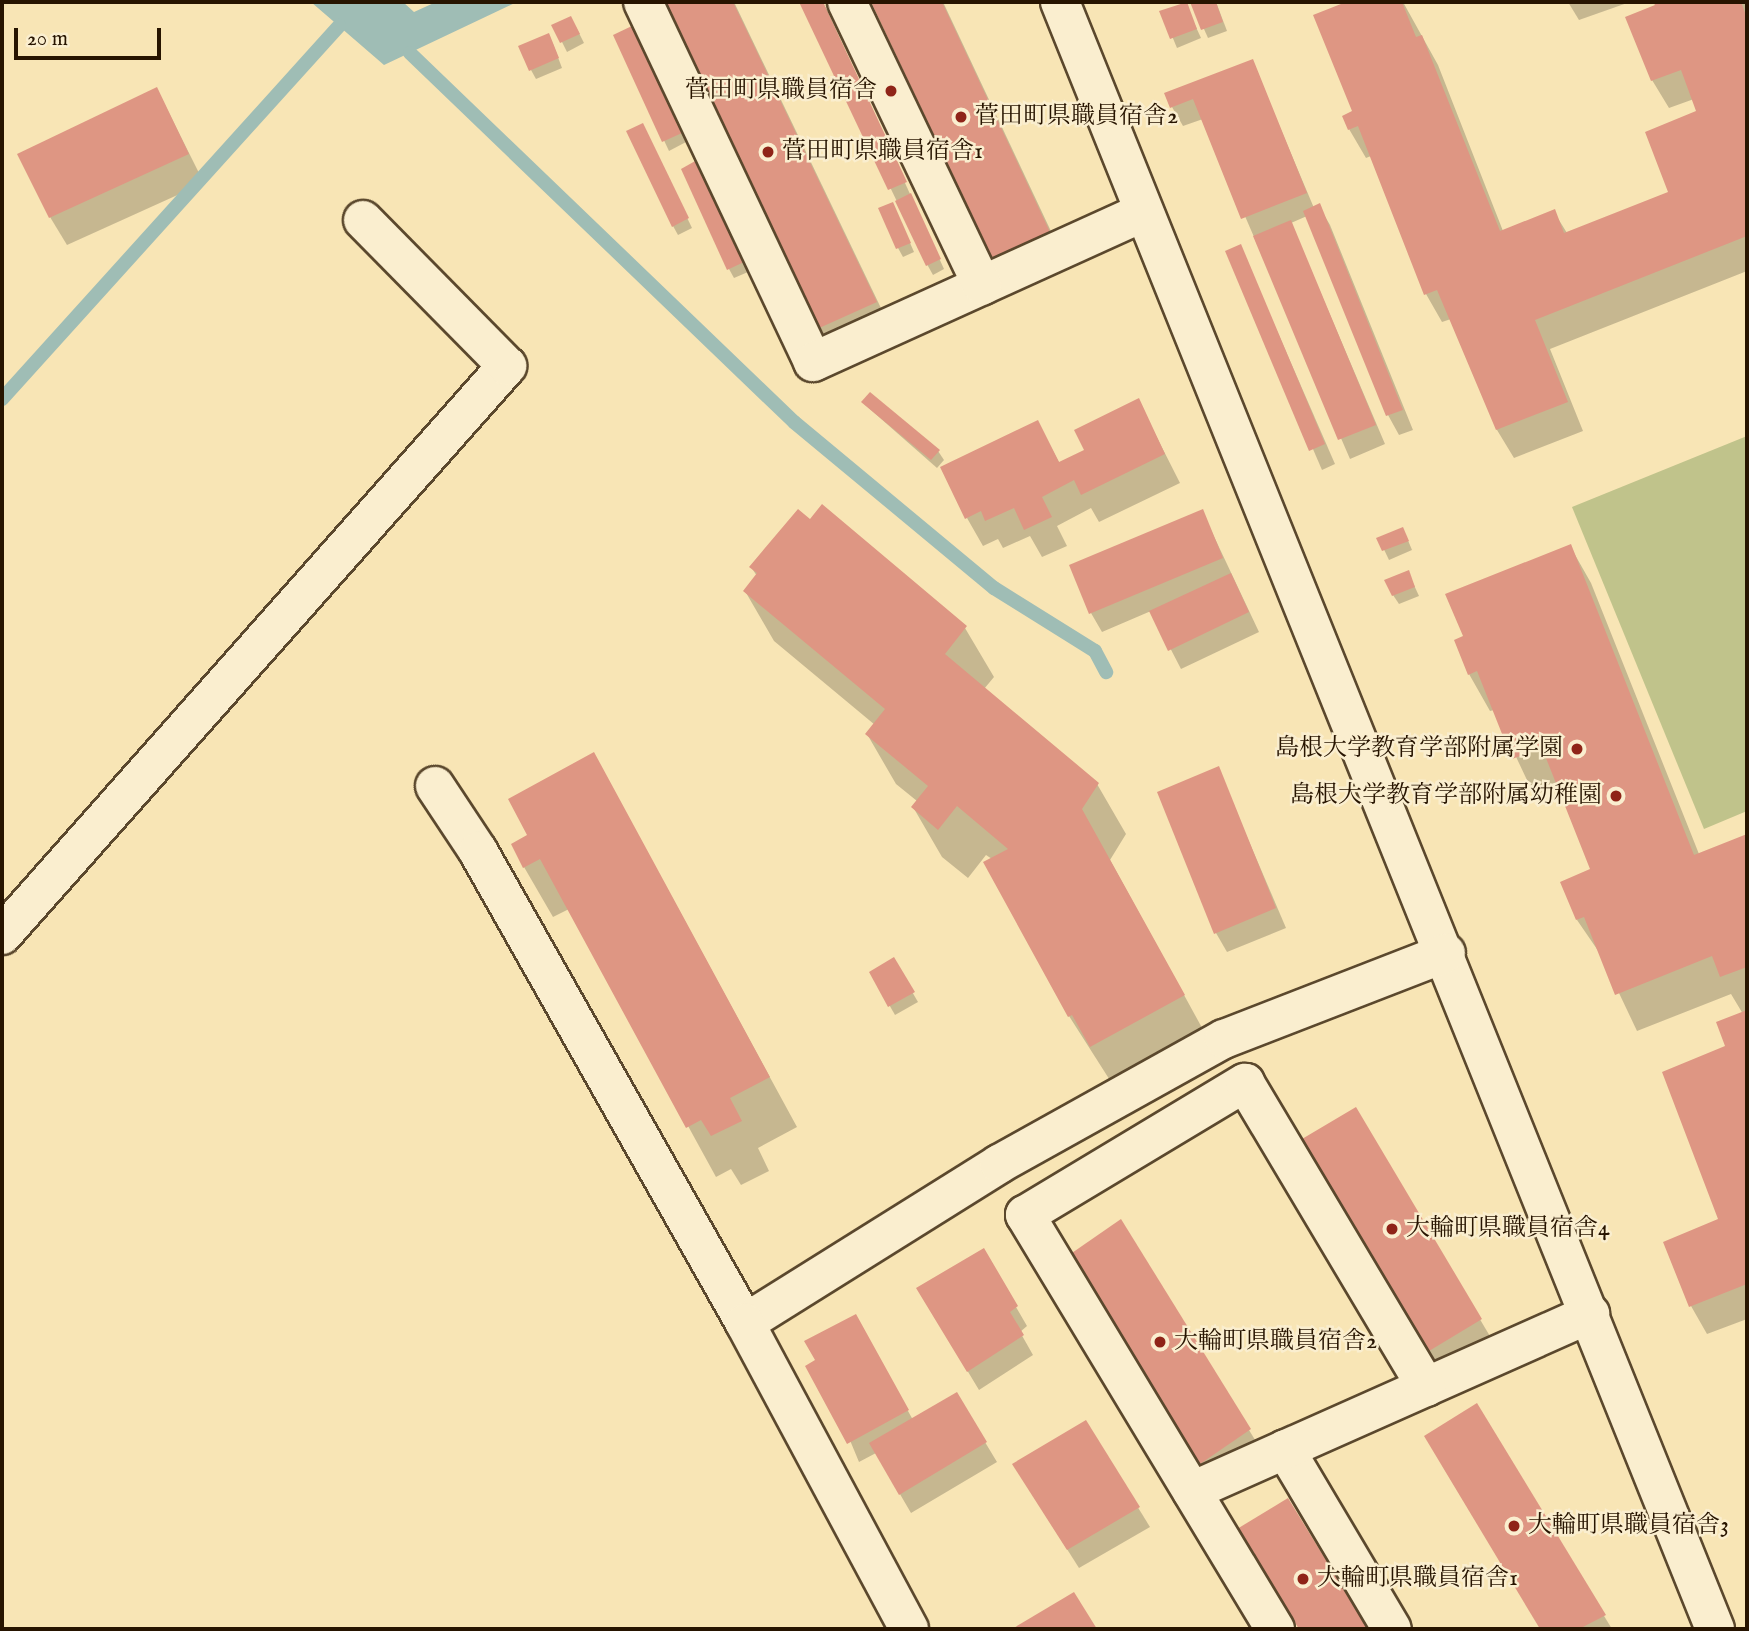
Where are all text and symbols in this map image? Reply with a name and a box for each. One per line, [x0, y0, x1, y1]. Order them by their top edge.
scale bar [18, 14, 164, 58]
text: 20 m [27, 26, 68, 53]
place label: 菅田町県職員宿舎 [685, 77, 877, 105]
marker: 菅田町県職員宿舎 [883, 83, 899, 99]
place label: 菅田町県職員宿舎2 [975, 103, 1178, 131]
marker: 菅田町県職員宿舎2 [953, 109, 969, 125]
place label: 菅田町県職員宿舎1 [782, 138, 983, 166]
marker: 菅田町県職員宿舎1 [760, 144, 776, 160]
place label: 島根大学教育学部附属学園 [1275, 735, 1563, 763]
marker: 島根大学教育学部附属学園 [1569, 741, 1585, 757]
place label: 島根大学教育学部附属幼稚園 [1290, 782, 1602, 810]
marker: 島根大学教育学部附属幼稚園 [1608, 788, 1624, 804]
place label: 大輪町県職員宿舎4 [1406, 1215, 1610, 1243]
marker: 大輪町県職員宿舎4 [1384, 1221, 1400, 1237]
place label: 大輪町県職員宿舎2 [1174, 1328, 1377, 1356]
marker: 大輪町県職員宿舎2 [1152, 1334, 1168, 1350]
place label: 大輪町県職員宿舎3 [1528, 1512, 1729, 1540]
marker: 大輪町県職員宿舎3 [1506, 1518, 1522, 1534]
place label: 大輪町県職員宿舎1 [1317, 1565, 1518, 1593]
marker: 大輪町県職員宿舎1 [1295, 1571, 1311, 1587]

